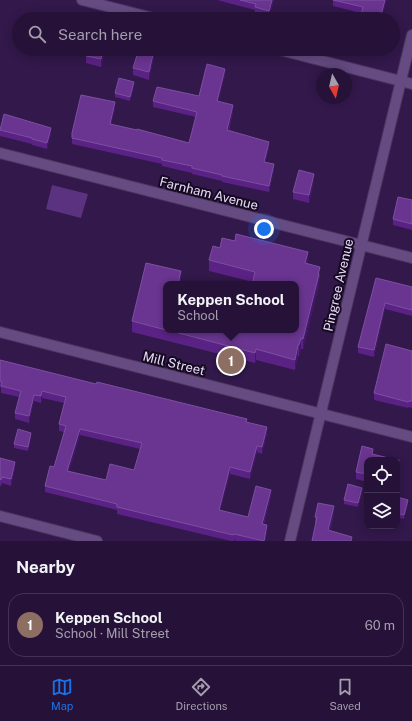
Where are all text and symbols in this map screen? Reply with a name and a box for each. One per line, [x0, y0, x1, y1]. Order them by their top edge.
search box [12, 12, 400, 56]
icon: search [26, 23, 48, 45]
text: Search here [58, 26, 142, 43]
north arrow [316, 68, 352, 104]
street label: Farnham Avenue [158, 174, 260, 213]
your location [254, 219, 274, 239]
street label: Pingree Avenue [321, 237, 356, 333]
popup [163, 281, 299, 333]
text: Keppen School [177, 291, 285, 308]
text: School [177, 308, 219, 323]
pin: 1 [218, 346, 244, 376]
street label: Mill Street [141, 349, 207, 378]
map controls [364, 457, 400, 529]
button: locate [364, 457, 400, 493]
button: layers [364, 493, 400, 529]
text: Nearby [16, 557, 75, 577]
text: Keppen School [55, 609, 163, 626]
text: 1 [27, 618, 33, 633]
text: 60 m [365, 618, 395, 633]
text: School · Mill Street [55, 626, 170, 641]
tab: Map [51, 676, 73, 712]
tab: Directions [176, 676, 227, 712]
tab: Saved [329, 676, 361, 712]

